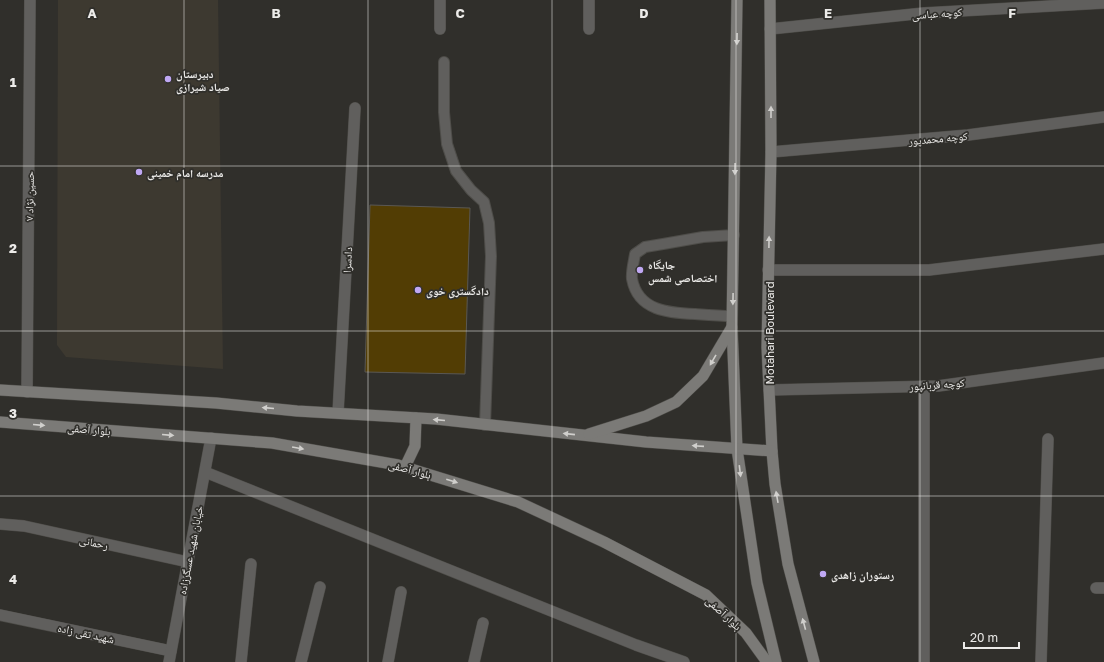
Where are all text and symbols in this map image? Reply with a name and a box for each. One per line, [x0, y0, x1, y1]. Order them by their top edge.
text: A [87, 5, 97, 21]
text: B [271, 5, 281, 21]
text: C [455, 5, 465, 21]
text: D [639, 5, 649, 21]
text: E [824, 5, 832, 21]
street label: کوچه عباسی [911, 5, 963, 22]
text: F [1008, 5, 1016, 21]
one-way arrow [734, 33, 740, 46]
place label: دبیرستان صیاد شیرازی [176, 67, 230, 95]
text: 1 [10, 74, 17, 90]
marker: دبیرستان صیاد شیرازی [163, 74, 173, 84]
one-way arrow [768, 105, 774, 118]
street label: کوچه محمدپور [907, 129, 969, 148]
one-way arrow [732, 163, 738, 176]
place label: مدرسه امام خمینی [147, 166, 223, 181]
marker: مدرسه امام خمینی [134, 167, 144, 177]
street label: حسین نژاد ۷ [22, 171, 37, 221]
one-way arrow [766, 235, 772, 248]
text: 2 [9, 240, 17, 256]
street label: دادسرا [340, 246, 354, 273]
place label: جایگاه اختصاصی شمس [648, 258, 717, 286]
marker: جایگاه اختصاصی شمس [635, 265, 645, 275]
street label: Motahari Boulevard [763, 282, 776, 384]
place label: دادگستری خوی [426, 284, 489, 299]
marker: دادگستری خوی [413, 285, 423, 295]
one-way arrow [730, 293, 736, 306]
one-way arrow [709, 354, 716, 366]
street label: کوچه قربانپور [908, 376, 966, 394]
text: 3 [9, 405, 17, 421]
one-way arrow [262, 405, 274, 411]
one-way arrow [433, 416, 445, 423]
one-way arrow [33, 421, 45, 428]
street label: بلوار آصفی [67, 421, 111, 438]
one-way arrow [563, 431, 575, 437]
one-way arrow [162, 432, 174, 438]
one-way arrow [692, 443, 704, 450]
one-way arrow [292, 445, 304, 451]
street label: بلوار آصفی [387, 457, 433, 482]
one-way arrow [737, 465, 743, 477]
one-way arrow [446, 478, 458, 484]
one-way arrow [774, 491, 780, 503]
street label: خیابان شهید عسگرزاده [175, 504, 206, 596]
street label: رحمانی [78, 533, 110, 552]
place label: رستوران زاهدی [831, 568, 894, 583]
marker: رستوران زاهدی [818, 569, 828, 579]
text: 4 [9, 571, 17, 587]
street label: بلوار آصفی [703, 593, 744, 633]
one-way arrow [801, 618, 807, 630]
street label: شهید تقی زاده [56, 621, 116, 646]
scale bar [964, 624, 1019, 650]
text: 20 m [970, 630, 998, 645]

